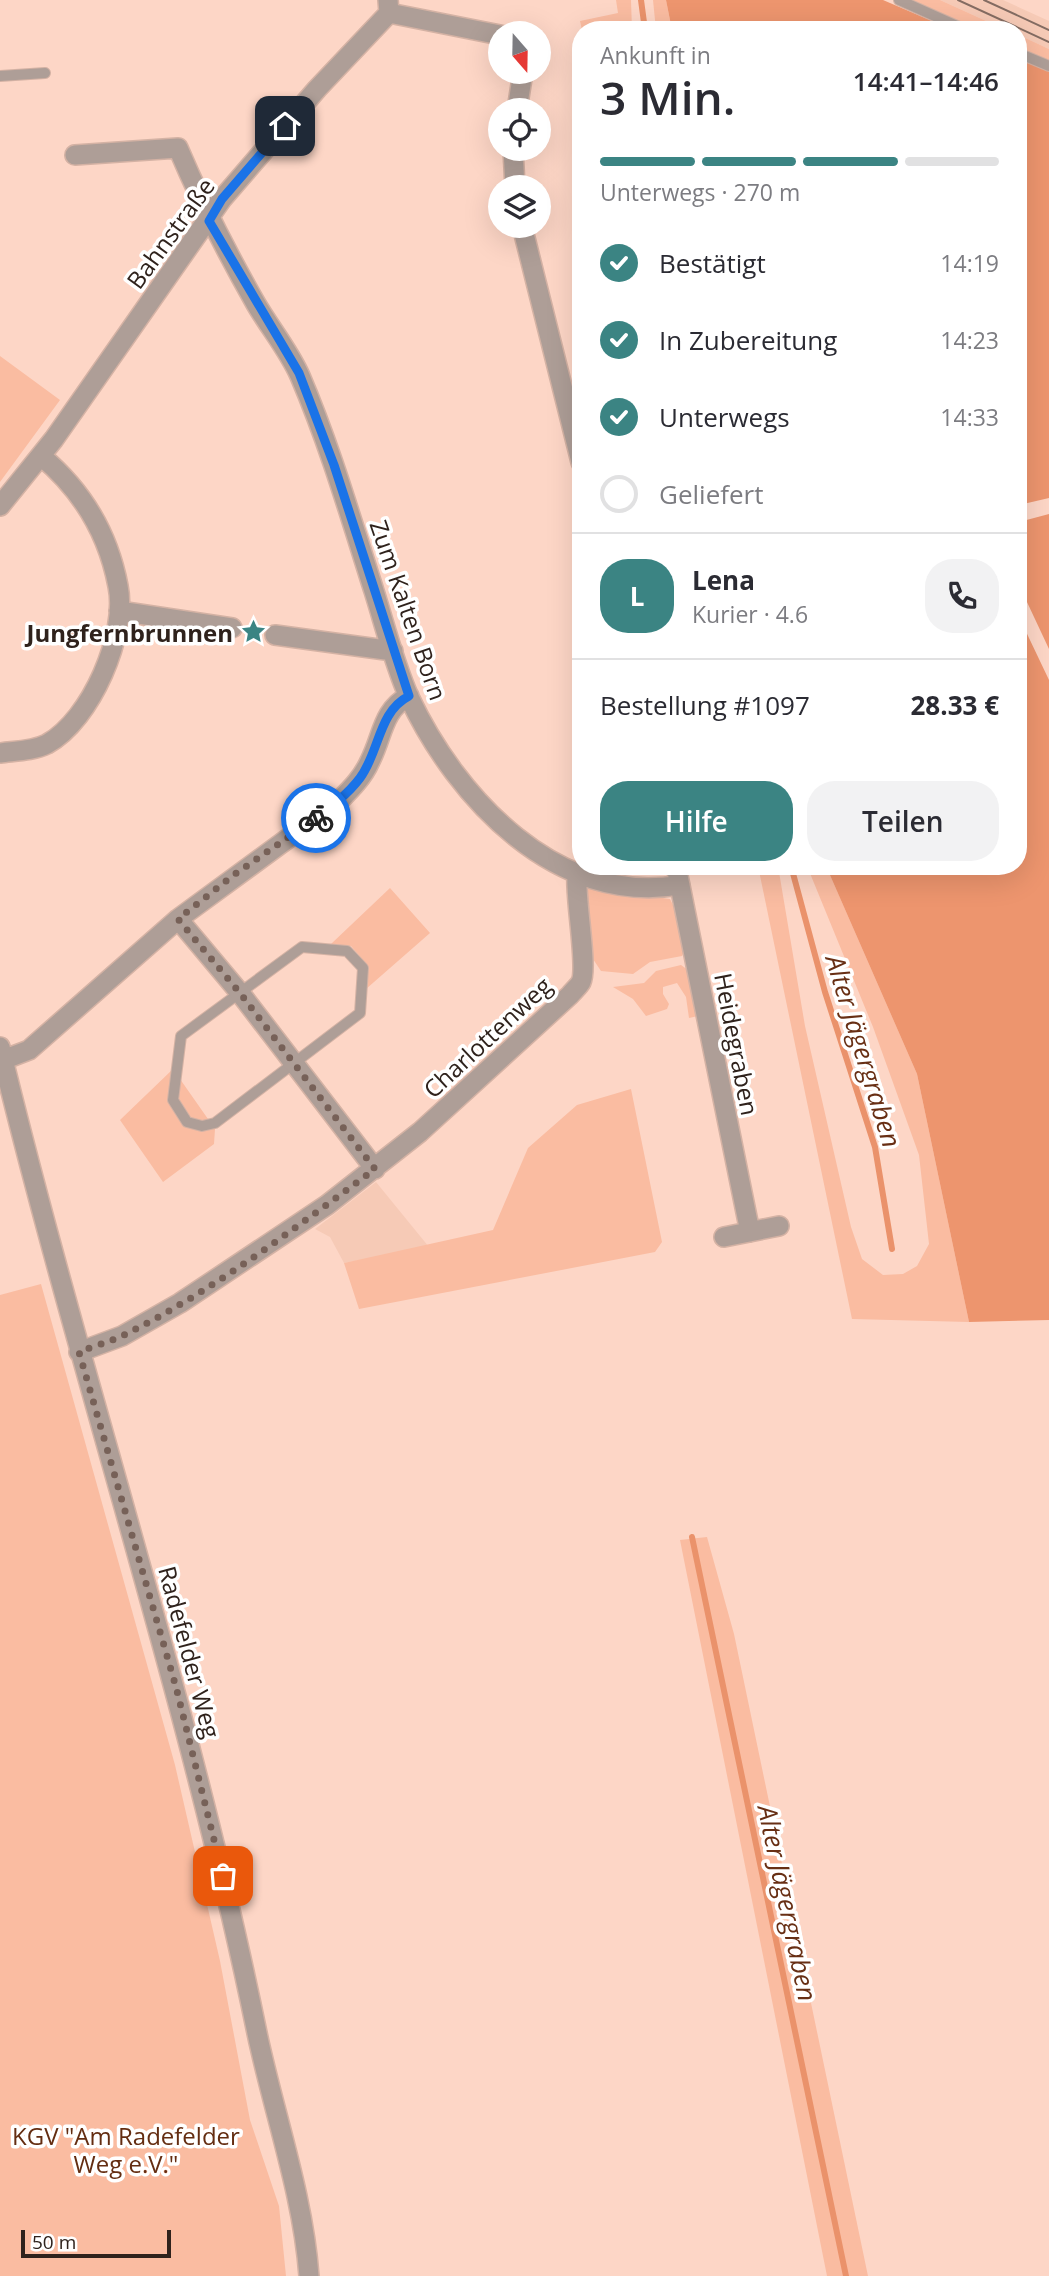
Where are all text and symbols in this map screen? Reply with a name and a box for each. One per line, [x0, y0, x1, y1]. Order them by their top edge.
north arrow [488, 21, 551, 84]
map controls [488, 21, 551, 238]
text: Ankunft in [600, 39, 711, 71]
text: 14:41–14:46 [853, 63, 999, 99]
text: 3 Min. [600, 66, 735, 128]
pin [255, 96, 315, 156]
button: locate [488, 98, 551, 161]
icon: home [266, 107, 304, 145]
street label: Bahnstraße [118, 171, 222, 295]
button: layers [488, 175, 551, 238]
text: Unterwegs · 270 m [600, 176, 800, 208]
icon: check [600, 244, 638, 282]
text: Bestätigt [659, 245, 766, 281]
text: 14:19 [940, 247, 999, 279]
icon: check [600, 321, 638, 359]
text: In Zubereitung [659, 322, 837, 358]
text: 14:23 [940, 324, 999, 356]
icon: check [600, 398, 638, 436]
text: Unterwegs [659, 399, 790, 435]
text: 14:33 [940, 401, 999, 433]
text: Geliefert [659, 476, 763, 512]
street label: Zum Kalten Born [363, 516, 455, 704]
button: phone [925, 559, 999, 633]
text: Lena [692, 562, 755, 598]
text: L [630, 578, 644, 614]
text: Kurier · 4.6 [692, 598, 808, 630]
place label: Jungfernbrunnen [24, 616, 233, 649]
place icon: Jungfernbrunnen [239, 618, 267, 646]
text: Bestellung #1097 [600, 687, 810, 723]
text: 28.33 € [911, 687, 999, 723]
button: Hilfe [600, 781, 793, 861]
button: Teilen [807, 781, 999, 861]
courier [281, 783, 351, 853]
icon: bike [297, 799, 335, 837]
water label: Alter Jägergraben [817, 948, 910, 1152]
street label: Charlottenweg [416, 969, 558, 1105]
street label: Heidegraben [707, 970, 767, 1118]
street label: Radefelder Weg [151, 1562, 229, 1742]
water label: Alter Jägergraben [749, 1800, 826, 2004]
pin [193, 1846, 253, 1906]
icon: bag [204, 1857, 242, 1895]
park label: KGV "Am Radefelder Weg e.V." [12, 2119, 240, 2180]
scale bar [21, 2227, 172, 2259]
text: 50 m [32, 2229, 76, 2255]

